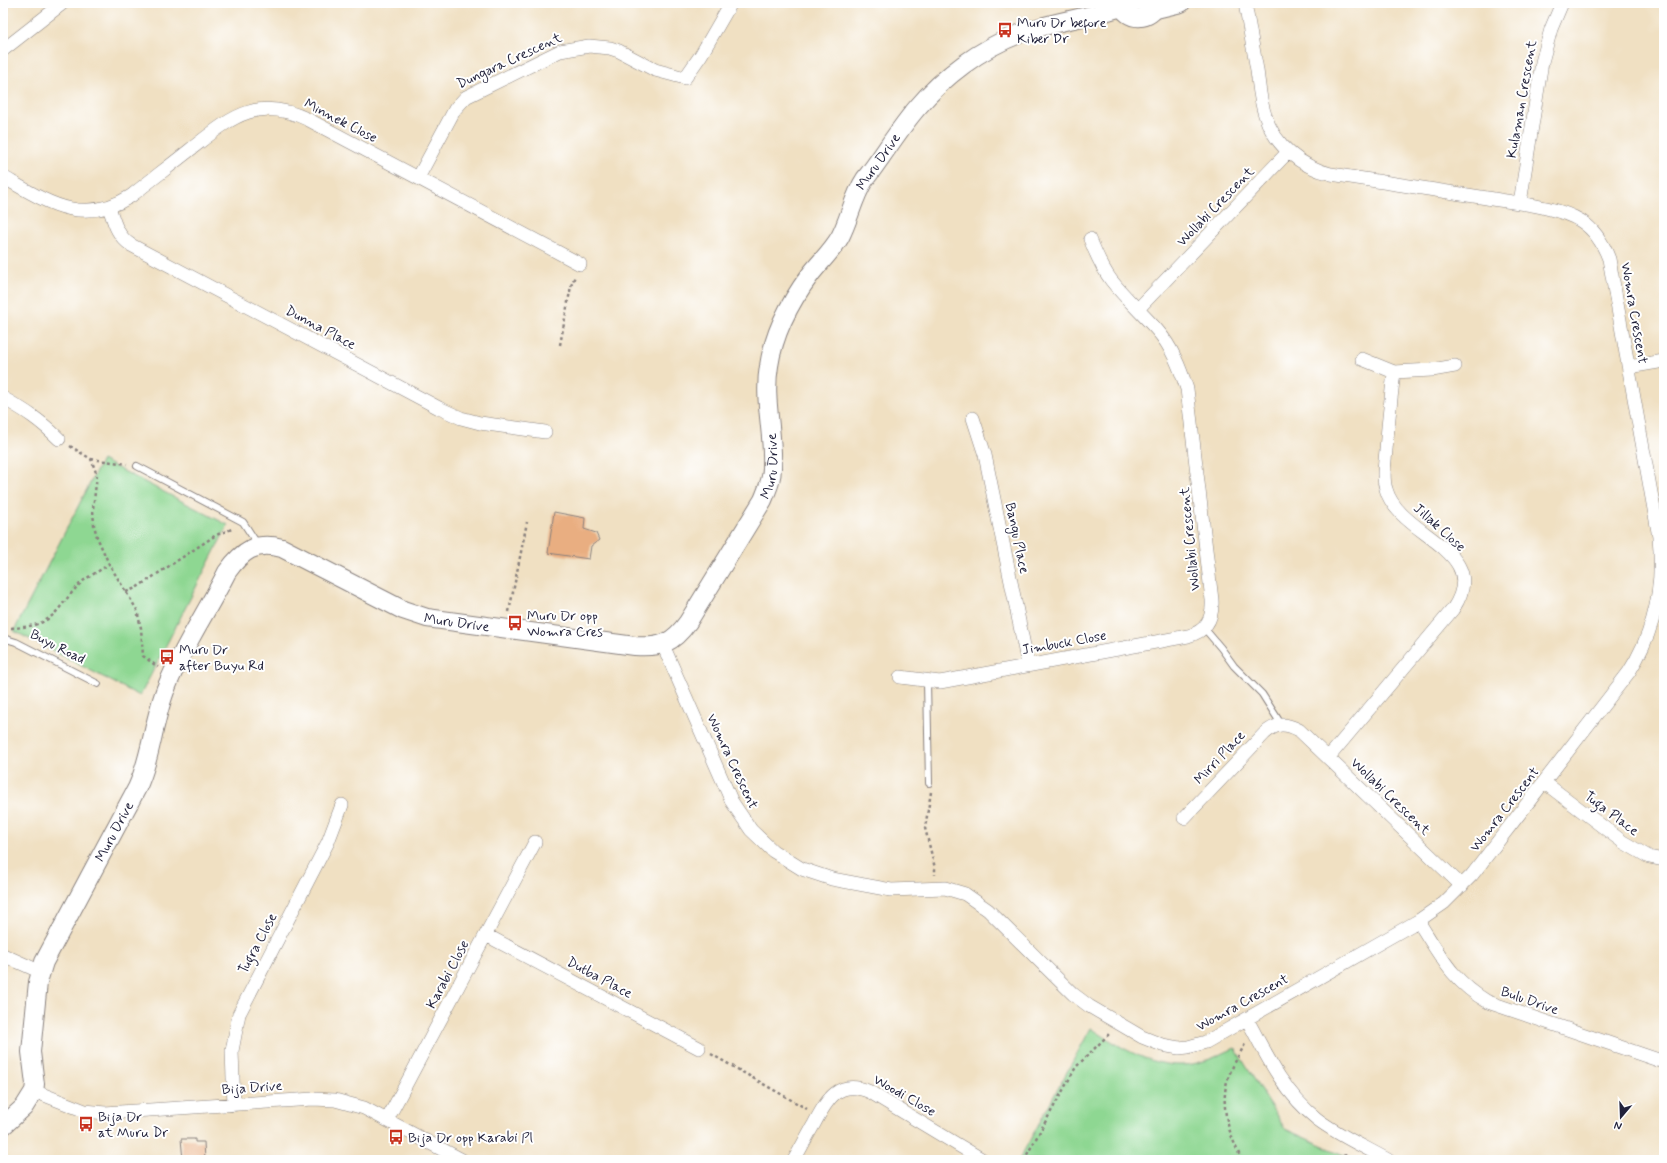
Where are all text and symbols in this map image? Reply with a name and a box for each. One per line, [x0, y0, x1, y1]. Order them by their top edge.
place label: Muru Dr before Kiber Dr [1017, 14, 1106, 48]
bus stop icon: Muru Dr before Kiber Dr [996, 21, 1014, 39]
street label: Dungara Crescent [454, 28, 566, 94]
street label: Kulaman Crescent [1503, 38, 1541, 160]
street label: Minnek Close [301, 95, 380, 147]
street label: Muru Drive [852, 130, 905, 194]
street label: Wollabi Crescent [1173, 162, 1259, 250]
street label: Womra Crescent [1616, 261, 1652, 366]
street label: Dunna Place [282, 302, 359, 354]
street label: Muru Drive [756, 432, 782, 502]
street label: Wollabi Crescent [1176, 485, 1204, 592]
street label: Jillak Close [1410, 500, 1469, 556]
street label: Bangu Place [1000, 501, 1033, 576]
place label: Muru Dr opp Womra Cres [527, 607, 603, 641]
street label: Muru Drive [423, 610, 491, 636]
bus stop icon: Muru Dr opp Womra Cres [506, 614, 524, 632]
street label: Buyu Road [27, 625, 88, 668]
street label: Jimbuck Close [1021, 627, 1108, 659]
place label: Muru Dr after Buyu Rd [179, 641, 264, 675]
bus stop icon: Muru Dr after Buyu Rd [158, 648, 176, 666]
street label: Womra Crescent [702, 711, 762, 812]
street label: Mirri Place [1190, 727, 1249, 788]
street label: Wollabi Crescent [1347, 754, 1435, 840]
street label: Womra Crescent [1466, 763, 1544, 856]
street label: Tuga Place [1579, 787, 1642, 842]
street label: Muru Drive [91, 798, 138, 865]
street label: Tugra Close [234, 910, 283, 978]
street label: Karabi Close [422, 937, 473, 1012]
street label: Dutba Place [564, 953, 636, 1003]
street label: Womra Crescent [1193, 970, 1292, 1036]
street label: Bulu Drive [1498, 983, 1561, 1019]
street label: Woodi Close [870, 1071, 939, 1121]
street label: Bija Drive [221, 1077, 283, 1099]
north arrow [1601, 1097, 1641, 1137]
place label: Bija Dr at Muru Dr [98, 1108, 168, 1142]
bus stop icon: Bija Dr at Muru Dr [77, 1115, 95, 1133]
text: N [1612, 1118, 1624, 1133]
bus stop icon: Bija Dr opp Karabi Pl [387, 1128, 405, 1146]
place label: Bija Dr opp Karabi Pl [408, 1129, 533, 1147]

